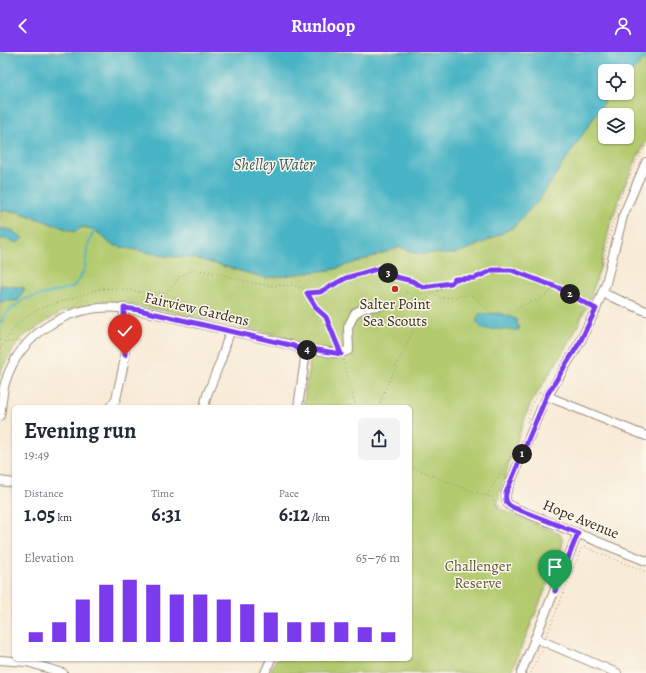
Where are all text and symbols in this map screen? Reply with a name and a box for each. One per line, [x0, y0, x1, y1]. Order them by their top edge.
text: Runloop [291, 14, 355, 38]
icon: back [12, 15, 34, 37]
icon: person [612, 15, 634, 37]
map controls [598, 64, 634, 144]
button: locate [598, 64, 634, 100]
button: layers [598, 108, 634, 144]
water label: Shelley Water [233, 154, 315, 176]
pin: 3 [378, 263, 398, 283]
text: 3 [386, 265, 390, 280]
marker: Salter Point Sea Scouts [390, 284, 400, 294]
pin: 2 [560, 284, 580, 304]
text: 2 [567, 286, 573, 301]
street label: Fairview Gardens [143, 287, 251, 331]
place label: Salter Point Sea Scouts [359, 294, 431, 331]
pin [108, 314, 142, 355]
icon: check [114, 320, 136, 342]
pin: 4 [297, 340, 317, 360]
text: 4 [304, 342, 310, 357]
text: Evening run [24, 416, 136, 446]
button: share [358, 418, 400, 460]
pin: 1 [512, 444, 532, 464]
text: 19:49 [24, 446, 49, 463]
text: 1 [520, 446, 524, 461]
text: Distance [24, 486, 63, 501]
text: Time [151, 486, 174, 501]
text: Pace [279, 486, 299, 501]
street label: Hope Avenue [540, 495, 622, 544]
text: 1.05 [24, 501, 55, 528]
text: 6:31 [151, 501, 181, 528]
text: 6:12 [279, 501, 310, 528]
text: km [55, 510, 72, 525]
text: /km [310, 510, 330, 525]
text: Elevation [24, 549, 74, 566]
text: 65–76 m [356, 549, 400, 566]
pin [538, 550, 572, 591]
park label: Challenger Reserve [445, 556, 512, 593]
icon: arrive [544, 556, 566, 578]

